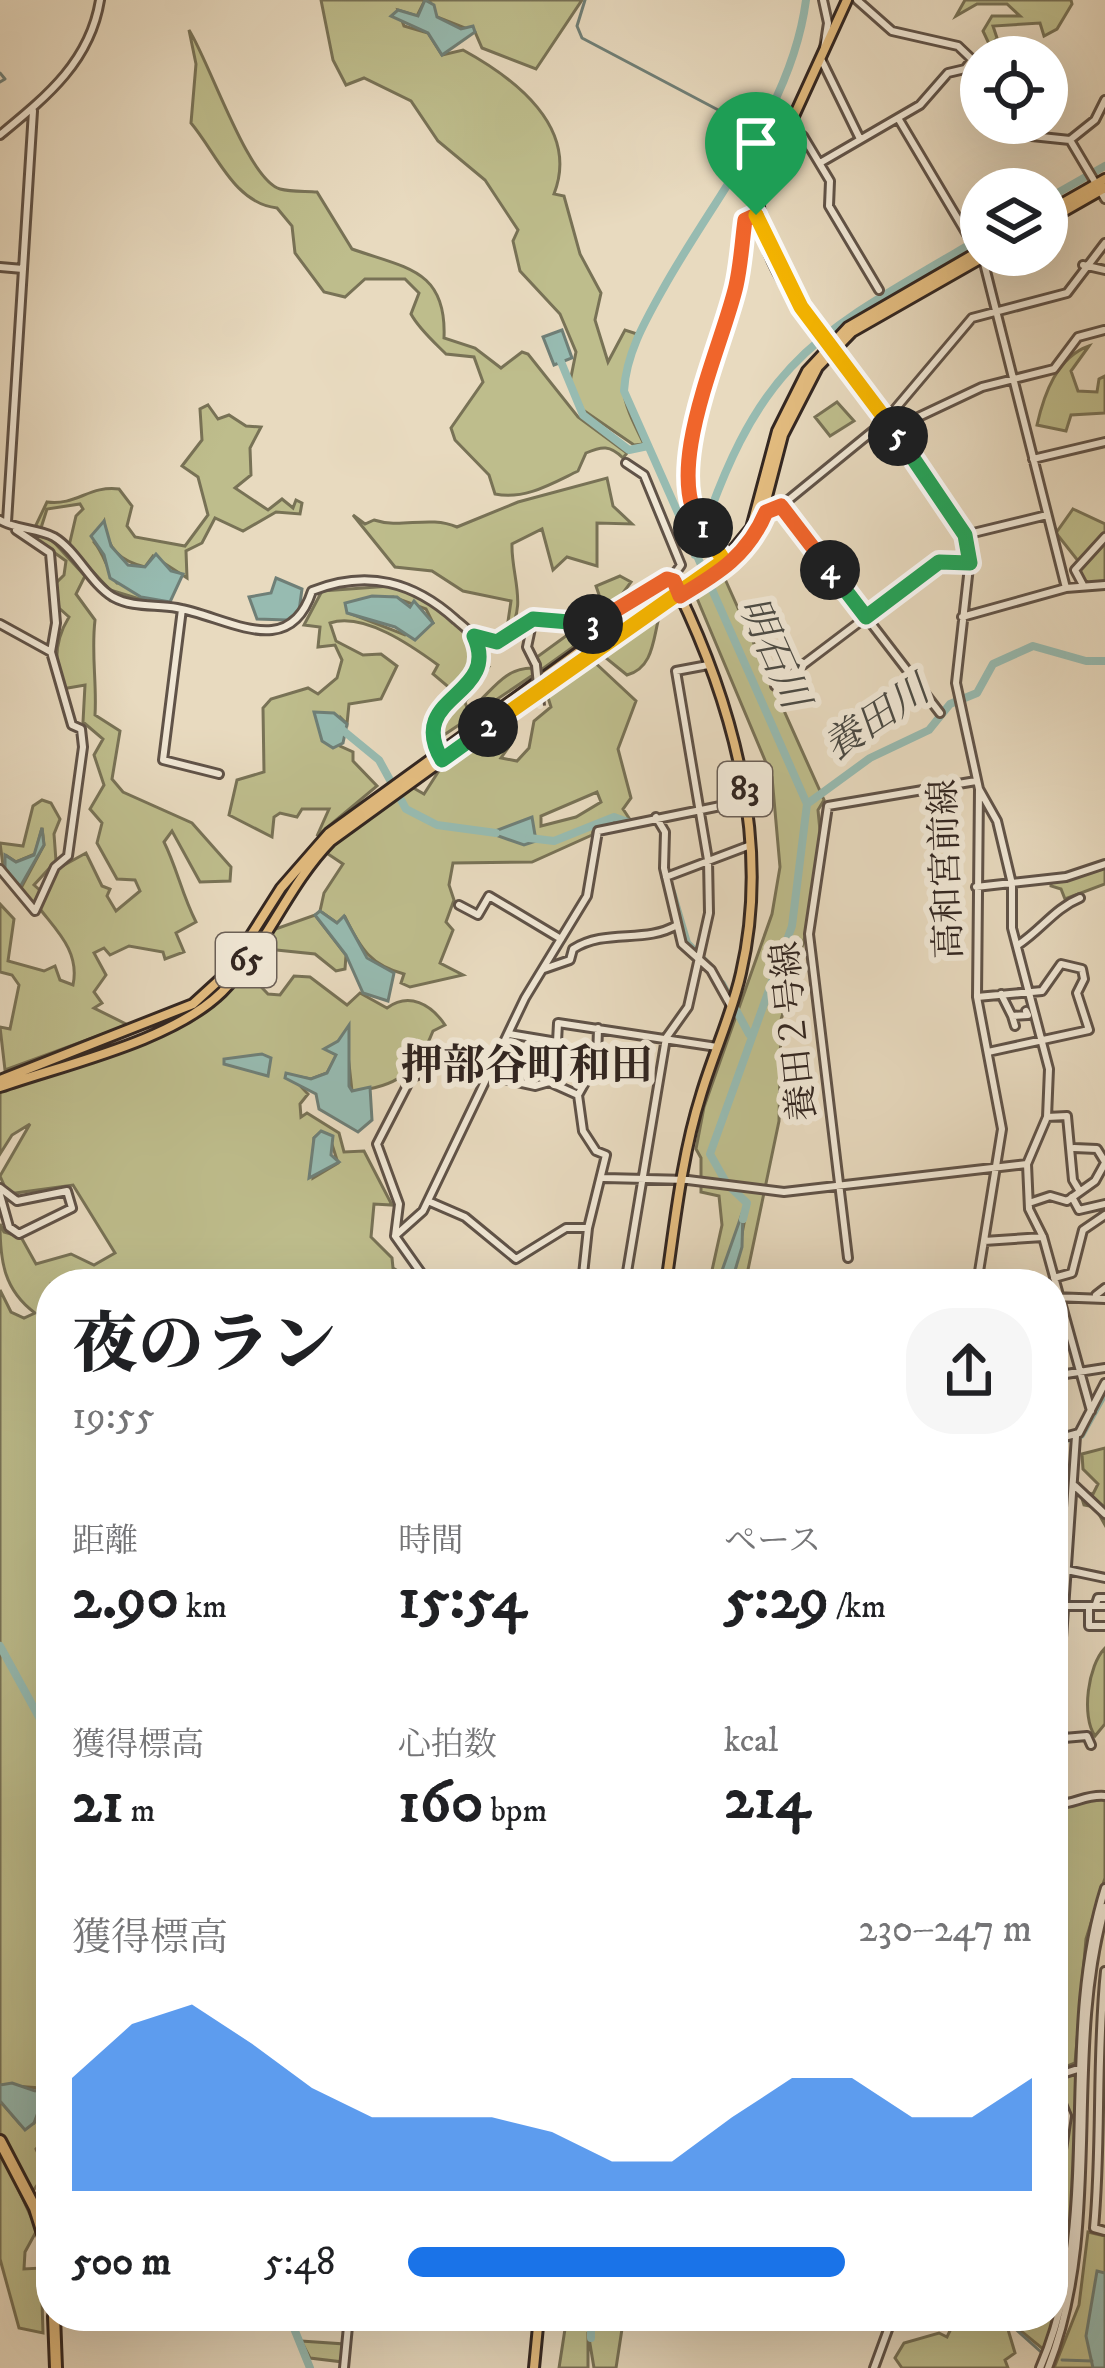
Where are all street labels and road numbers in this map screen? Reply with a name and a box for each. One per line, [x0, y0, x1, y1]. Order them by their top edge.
road number: 83 [718, 762, 772, 816]
street label: 高和宮前線 [921, 778, 973, 960]
road number: 65 [216, 933, 276, 987]
street label: 養田２号線 [763, 939, 827, 1123]

